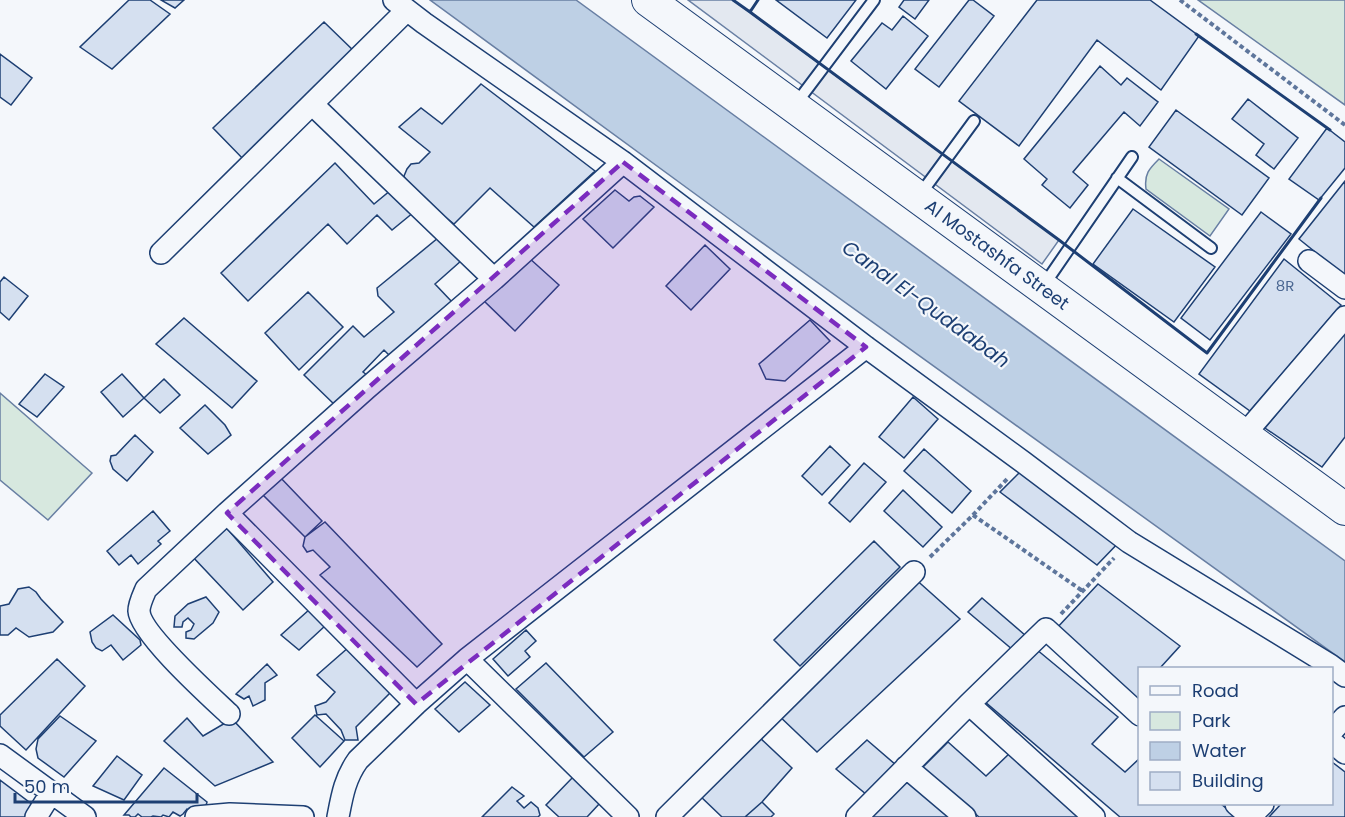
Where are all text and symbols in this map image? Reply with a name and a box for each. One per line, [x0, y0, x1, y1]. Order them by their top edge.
street label: Al Mostashfa Street [920, 193, 1074, 316]
water label: Canal El-Quddabah [836, 234, 1016, 374]
house number: 8R [1276, 275, 1294, 296]
legend [1138, 667, 1333, 805]
text: Road [1192, 678, 1239, 703]
text: Park [1192, 708, 1231, 733]
text: Water [1192, 738, 1246, 763]
scale bar [15, 766, 196, 804]
text: Building [1192, 768, 1264, 793]
text: 50 m [24, 774, 70, 799]

